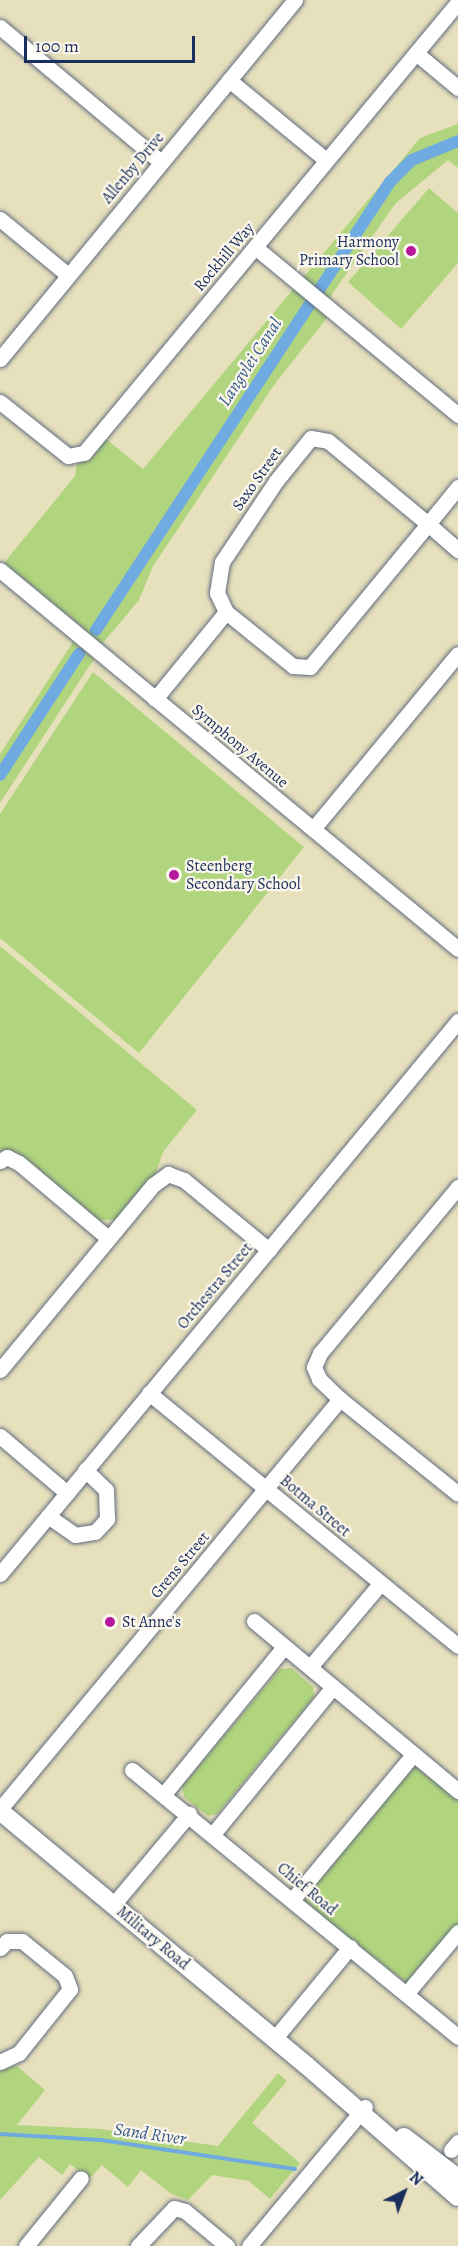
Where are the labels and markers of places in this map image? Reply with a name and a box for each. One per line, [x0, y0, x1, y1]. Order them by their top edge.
place label: Harmony Primary School [299, 232, 399, 270]
marker: Harmony Primary School [404, 244, 418, 258]
place label: Steenberg Secondary School [186, 856, 301, 894]
marker: Steenberg Secondary School [167, 868, 181, 882]
place label: St Anne's [122, 1612, 181, 1632]
marker: St Anne's [103, 1615, 117, 1629]

